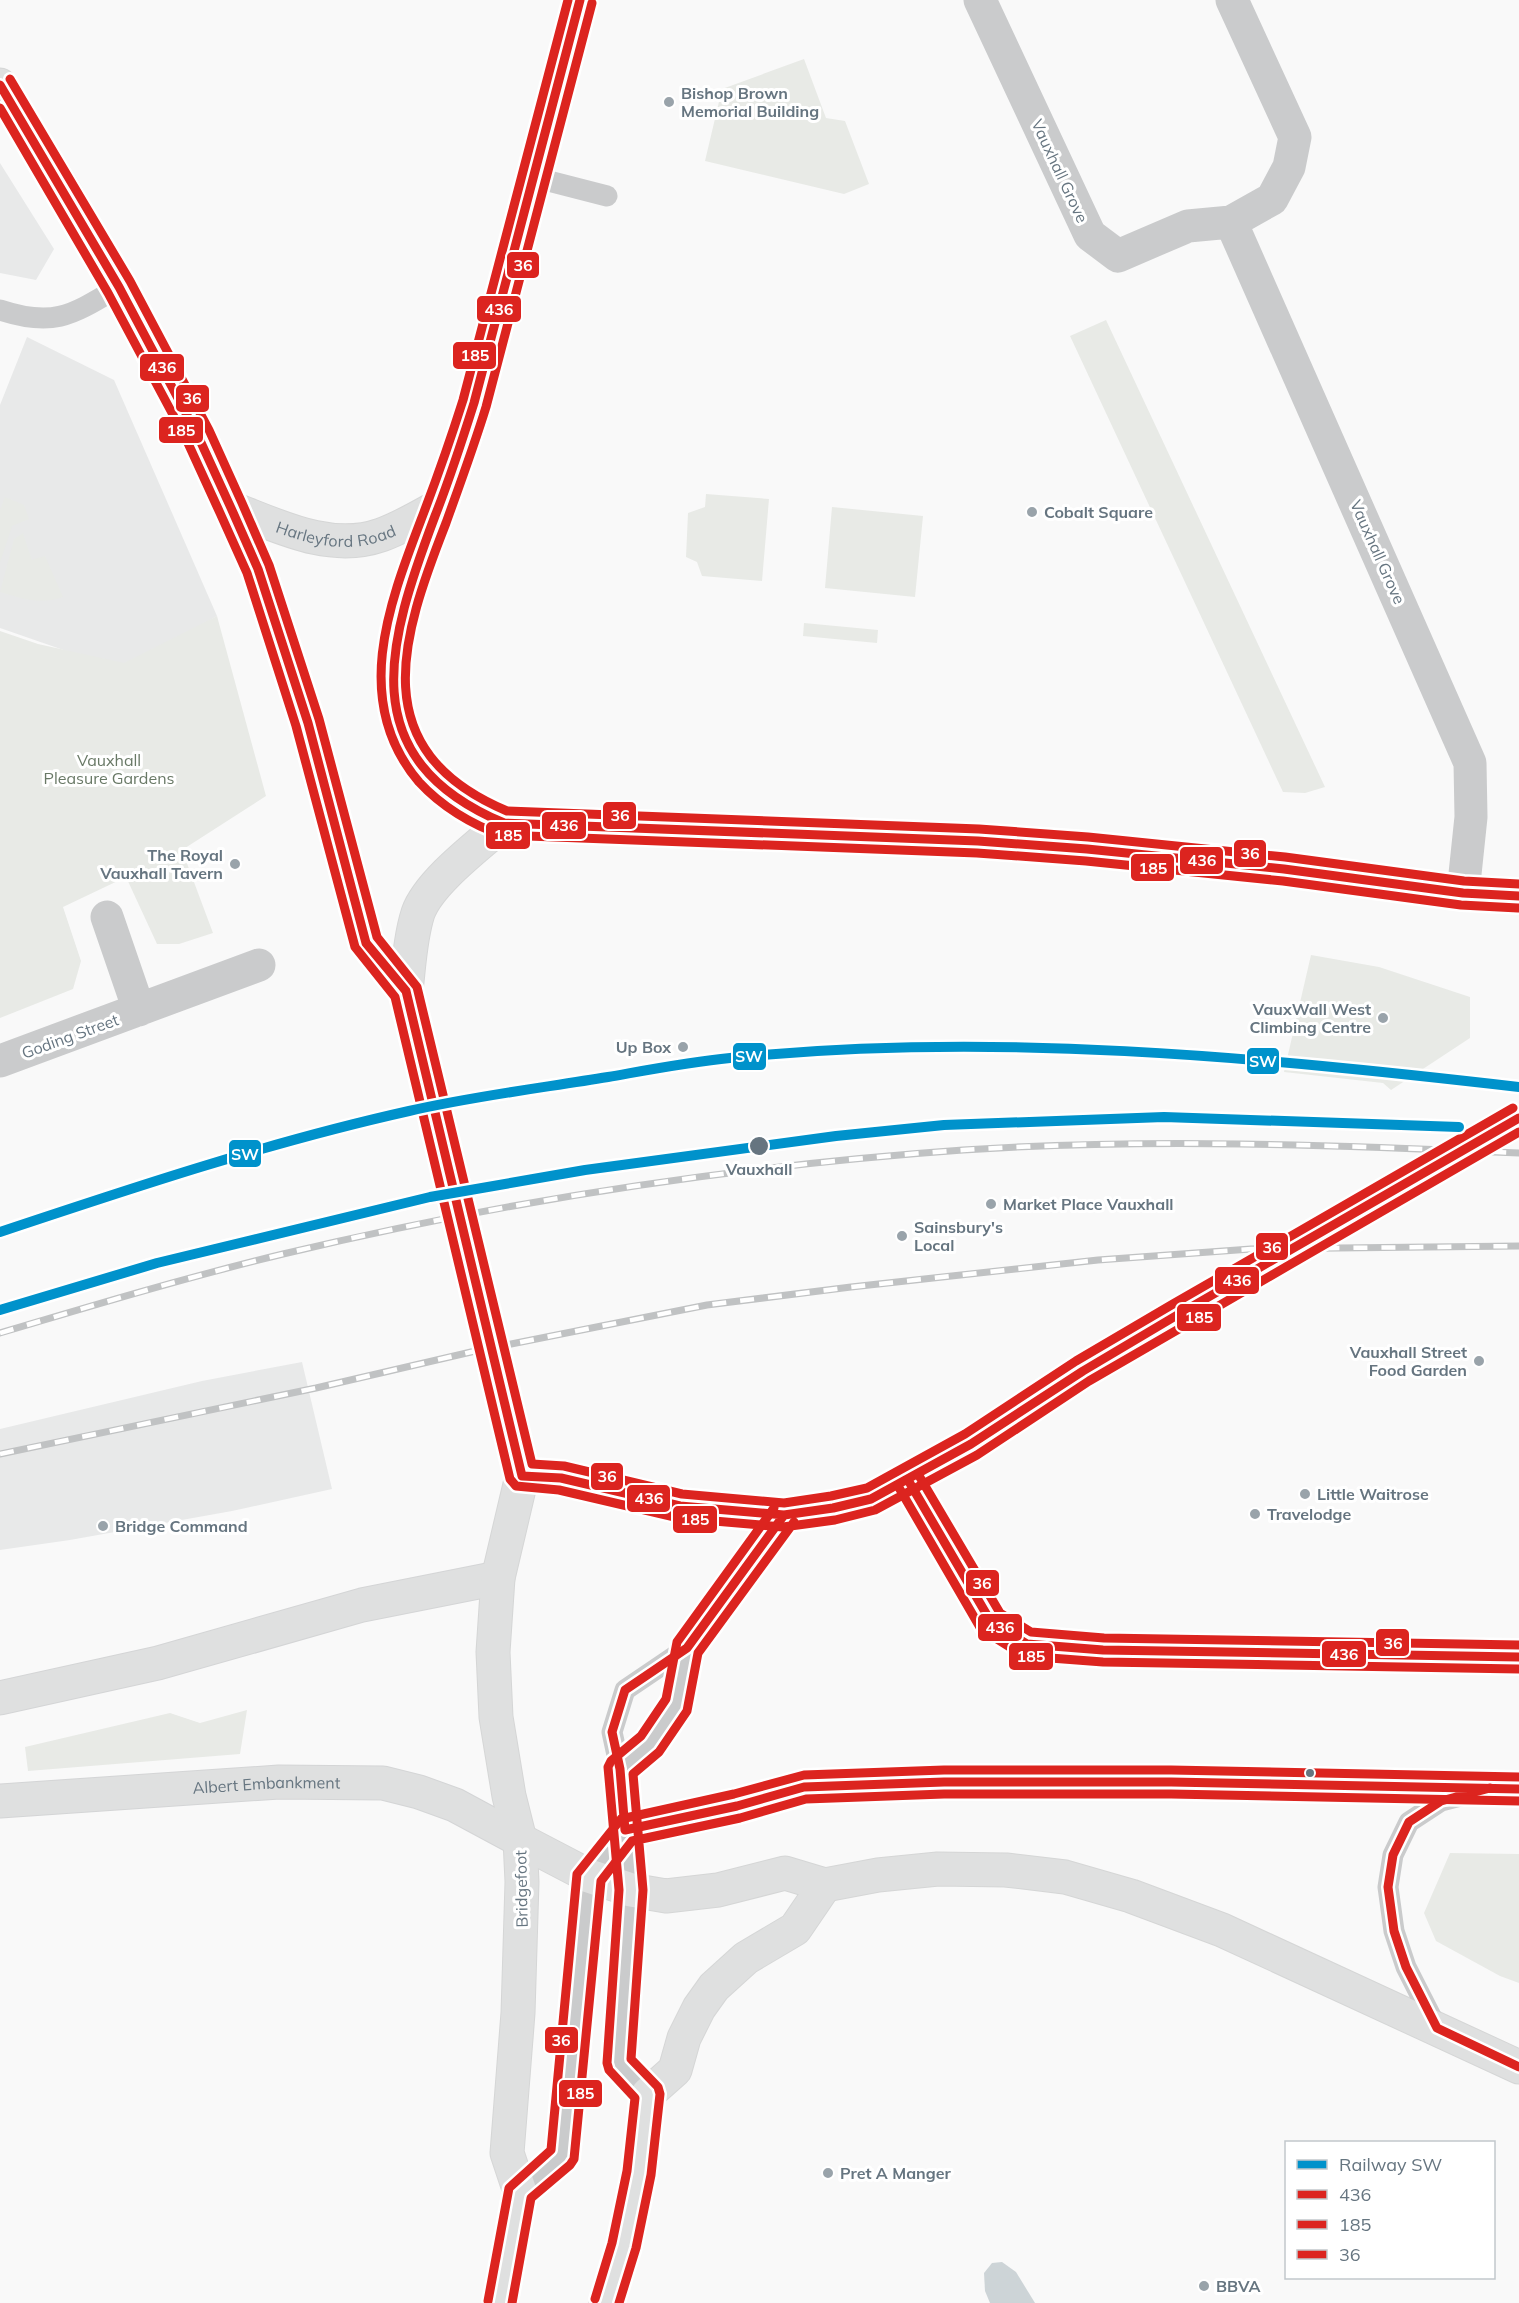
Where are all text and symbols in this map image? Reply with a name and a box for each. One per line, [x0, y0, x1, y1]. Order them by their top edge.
place label: Bishop Brown Memorial Building [681, 83, 819, 121]
marker: Bishop Brown Memorial Building [662, 95, 676, 109]
street label: Vauxhall Grove [1027, 116, 1093, 226]
line badge: 36 [506, 251, 540, 279]
text: 36 [513, 255, 533, 275]
line badge: 436 [476, 295, 522, 323]
text: 436 [485, 299, 514, 319]
line badge: 185 [452, 341, 497, 370]
text: 185 [461, 345, 490, 365]
line badge: 436 [139, 353, 185, 382]
text: 436 [148, 357, 177, 377]
line badge: 36 [175, 384, 210, 413]
text: 36 [182, 388, 202, 408]
line badge: 185 [158, 416, 204, 444]
text: 185 [167, 420, 196, 440]
street label: Vauxhall Grove [1346, 497, 1410, 607]
place label: Cobalt Square [1044, 502, 1153, 522]
marker: Cobalt Square [1025, 505, 1039, 519]
street label: Harleyford Road [273, 517, 399, 551]
park label: Vauxhall Pleasure Gardens [44, 750, 175, 788]
line badge: 36 [602, 801, 637, 830]
text: 36 [610, 805, 630, 825]
line badge: 436 [541, 811, 587, 840]
text: 436 [550, 815, 579, 835]
line badge: 185 [485, 821, 531, 850]
text: 185 [494, 825, 523, 845]
line badge: 36 [1233, 839, 1267, 868]
text: 36 [1240, 843, 1260, 863]
place label: The Royal Vauxhall Tavern [99, 845, 223, 883]
line badge: 436 [1179, 846, 1224, 875]
text: 436 [1188, 850, 1217, 870]
line badge: 185 [1130, 853, 1175, 882]
marker: The Royal Vauxhall Tavern [228, 857, 242, 871]
text: 185 [1139, 858, 1168, 878]
place label: VauxWall West Climbing Centre [1249, 999, 1371, 1037]
street label: Goding Street [19, 1009, 122, 1063]
marker: VauxWall West Climbing Centre [1376, 1011, 1390, 1025]
place label: Up Box [616, 1037, 671, 1057]
marker: Up Box [676, 1040, 690, 1054]
line badge: SW [732, 1042, 767, 1071]
text: SW [735, 1046, 763, 1066]
line badge: SW [1246, 1047, 1280, 1075]
text: SW [1249, 1051, 1277, 1071]
marker: Vauxhall [748, 1135, 770, 1157]
line badge: SW [228, 1139, 262, 1168]
text: SW [231, 1144, 259, 1164]
place label: Vauxhall [725, 1159, 792, 1179]
place label: Market Place Vauxhall [1003, 1194, 1174, 1214]
marker: Market Place Vauxhall [984, 1197, 998, 1211]
place label: Sainsbury's Local [914, 1217, 1003, 1255]
marker: Sainsbury's Local [895, 1229, 909, 1243]
line badge: 36 [1255, 1232, 1289, 1261]
text: 36 [1262, 1237, 1282, 1257]
line badge: 436 [1214, 1266, 1260, 1295]
text: 436 [1223, 1270, 1252, 1290]
line badge: 185 [1176, 1303, 1222, 1332]
text: 185 [1185, 1307, 1214, 1327]
place label: Vauxhall Street Food Garden [1349, 1342, 1467, 1380]
marker: Vauxhall Street Food Garden [1472, 1354, 1486, 1368]
line badge: 36 [590, 1462, 624, 1491]
text: 36 [597, 1466, 617, 1486]
line badge: 436 [626, 1484, 671, 1513]
place label: Little Waitrose [1317, 1484, 1429, 1504]
marker: Little Waitrose [1298, 1487, 1312, 1501]
text: 436 [635, 1488, 664, 1508]
place label: Travelodge [1267, 1504, 1352, 1524]
line badge: 185 [672, 1505, 718, 1534]
marker: Travelodge [1248, 1507, 1262, 1521]
text: 185 [681, 1509, 710, 1529]
place label: Bridge Command [115, 1516, 248, 1536]
marker: Bridge Command [96, 1519, 110, 1533]
line badge: 36 [965, 1569, 1000, 1597]
text: 36 [972, 1573, 992, 1593]
line badge: 436 [977, 1613, 1023, 1642]
text: 436 [986, 1617, 1015, 1637]
line badge: 36 [1375, 1628, 1410, 1657]
text: 36 [1383, 1633, 1403, 1653]
line badge: 436 [1321, 1640, 1367, 1668]
line badge: 185 [1008, 1642, 1054, 1671]
text: 436 [1330, 1644, 1359, 1664]
text: 185 [1017, 1646, 1046, 1666]
unlabelled marker [1304, 1767, 1316, 1779]
street label: Albert Embankment [192, 1772, 341, 1798]
street label: Bridgefoot [510, 1850, 532, 1928]
line badge: 36 [544, 2026, 579, 2054]
text: 36 [551, 2030, 571, 2050]
line badge: 185 [558, 2079, 603, 2108]
text: 185 [566, 2083, 595, 2103]
legend [1285, 2141, 1495, 2279]
text: Railway SW [1339, 2153, 1442, 2176]
place label: Pret A Manger [840, 2163, 951, 2183]
marker: Pret A Manger [821, 2166, 835, 2180]
text: 436 [1339, 2183, 1371, 2206]
text: 185 [1339, 2213, 1372, 2236]
text: 36 [1339, 2243, 1361, 2266]
place label: BBVA [1216, 2276, 1261, 2296]
marker: BBVA [1197, 2279, 1211, 2293]

